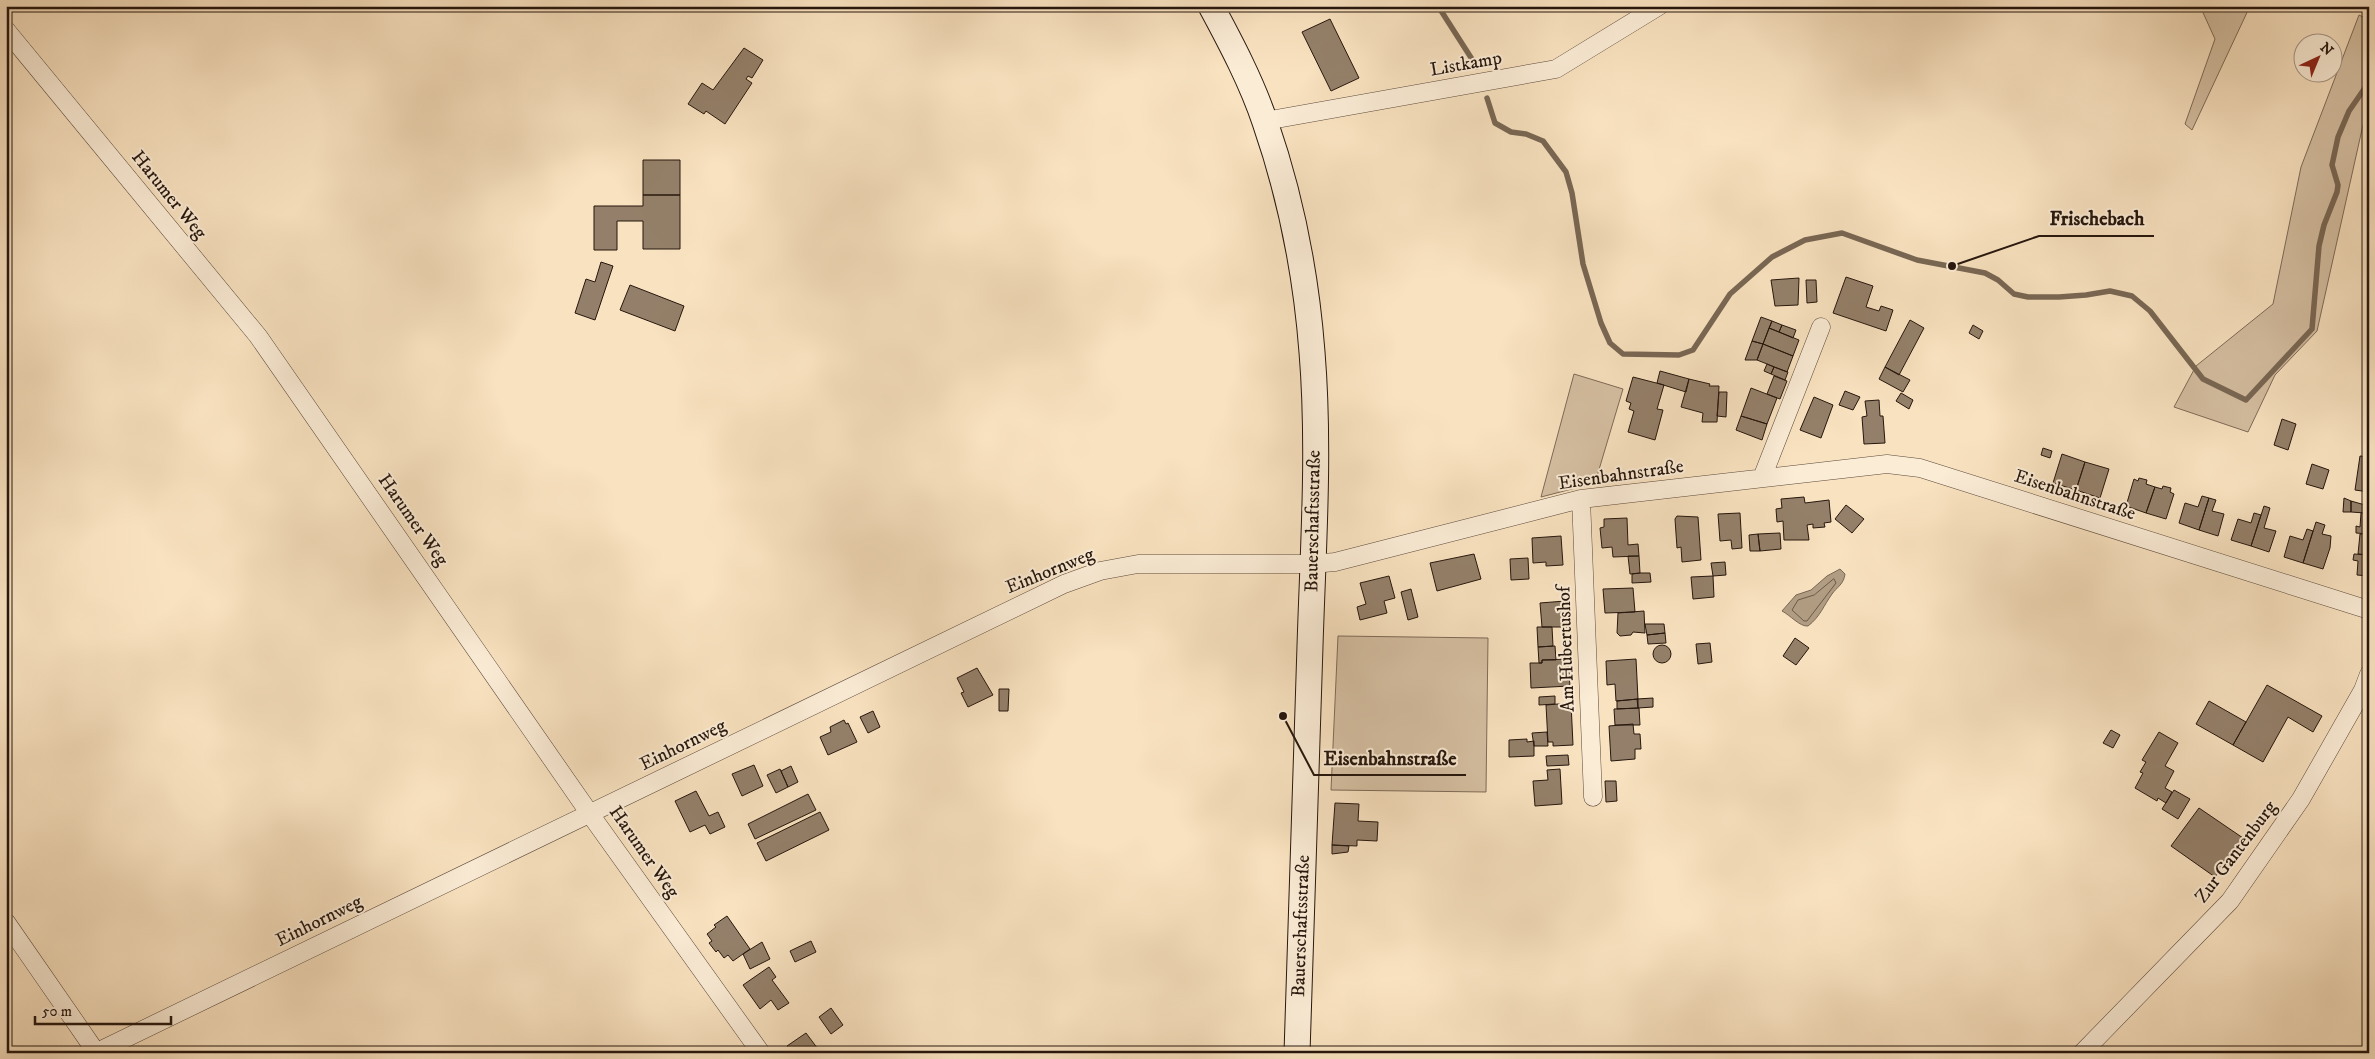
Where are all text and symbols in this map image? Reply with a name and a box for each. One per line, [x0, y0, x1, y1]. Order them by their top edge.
north arrow [2292, 32, 2342, 82]
text: N [2316, 39, 2337, 60]
street label: Listkamp [1428, 46, 1504, 82]
street label: Harumer Weg [126, 146, 212, 244]
callout: Frischebach [2039, 201, 2154, 236]
text: Frischebach [2050, 207, 2145, 232]
street label: Bauerschaftsstraße [1300, 450, 1326, 592]
street label: Eisenbahnstraße [1557, 455, 1685, 495]
street label: Eisenbahnstraße [2011, 465, 2139, 525]
street label: Harumer Weg [373, 470, 454, 571]
street label: Einhornweg [1002, 543, 1098, 599]
street label: Am Hubertushof [1552, 583, 1580, 712]
street label: Einhornweg [636, 714, 731, 776]
callout: Eisenbahnstraße [1314, 740, 1466, 775]
text: Eisenbahnstraße [1324, 747, 1457, 772]
street label: Zur Gantenburg [2190, 796, 2282, 908]
street label: Harumer Weg [604, 802, 685, 903]
street label: Bauerschaftsstraße [1287, 854, 1315, 997]
street label: Einhornweg [272, 890, 367, 952]
scale bar [35, 994, 171, 1026]
text: 50 m [42, 1002, 72, 1021]

